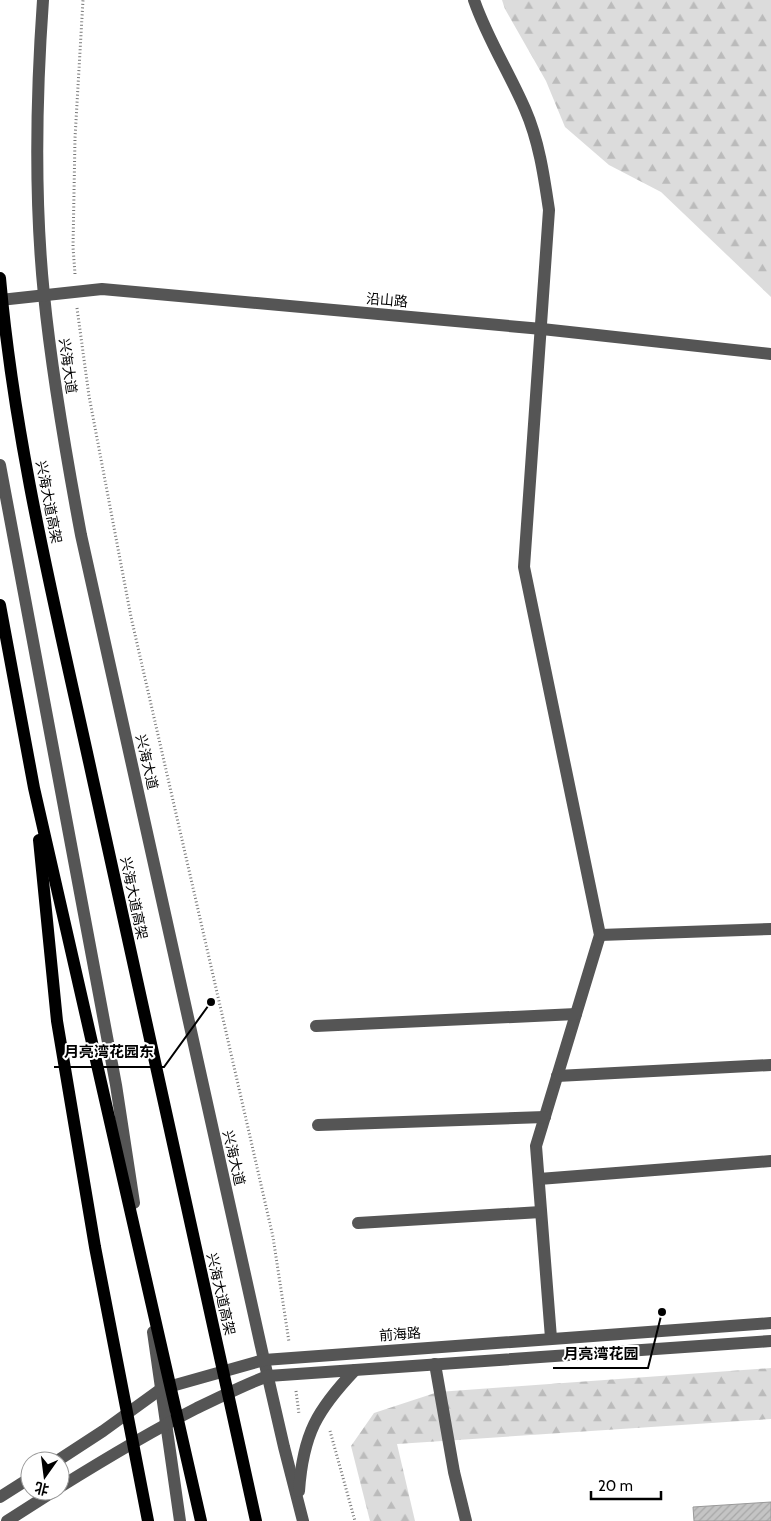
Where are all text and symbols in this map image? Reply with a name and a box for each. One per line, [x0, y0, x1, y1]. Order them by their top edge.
street label: 沿山路 [365, 289, 409, 311]
street label: 兴海大道 [55, 337, 81, 395]
street label: 兴海大道高架 [32, 459, 66, 545]
street label: 兴海大道 [132, 733, 162, 791]
street label: 兴海大道高架 [116, 855, 152, 941]
callout: 月亮湾花园东 [54, 1037, 164, 1067]
text: 月亮湾花园东 [64, 1043, 154, 1061]
street label: 兴海大道 [219, 1129, 249, 1187]
street label: 兴海大道高架 [203, 1251, 239, 1337]
street label: 前海路 [378, 1324, 422, 1344]
callout: 月亮湾花园 [553, 1338, 648, 1368]
text: 月亮湾花园 [563, 1345, 639, 1363]
north arrow [20, 1451, 70, 1501]
scale bar [591, 1468, 661, 1500]
text: 20 m [598, 1477, 633, 1495]
text: 北 [33, 1478, 51, 1499]

